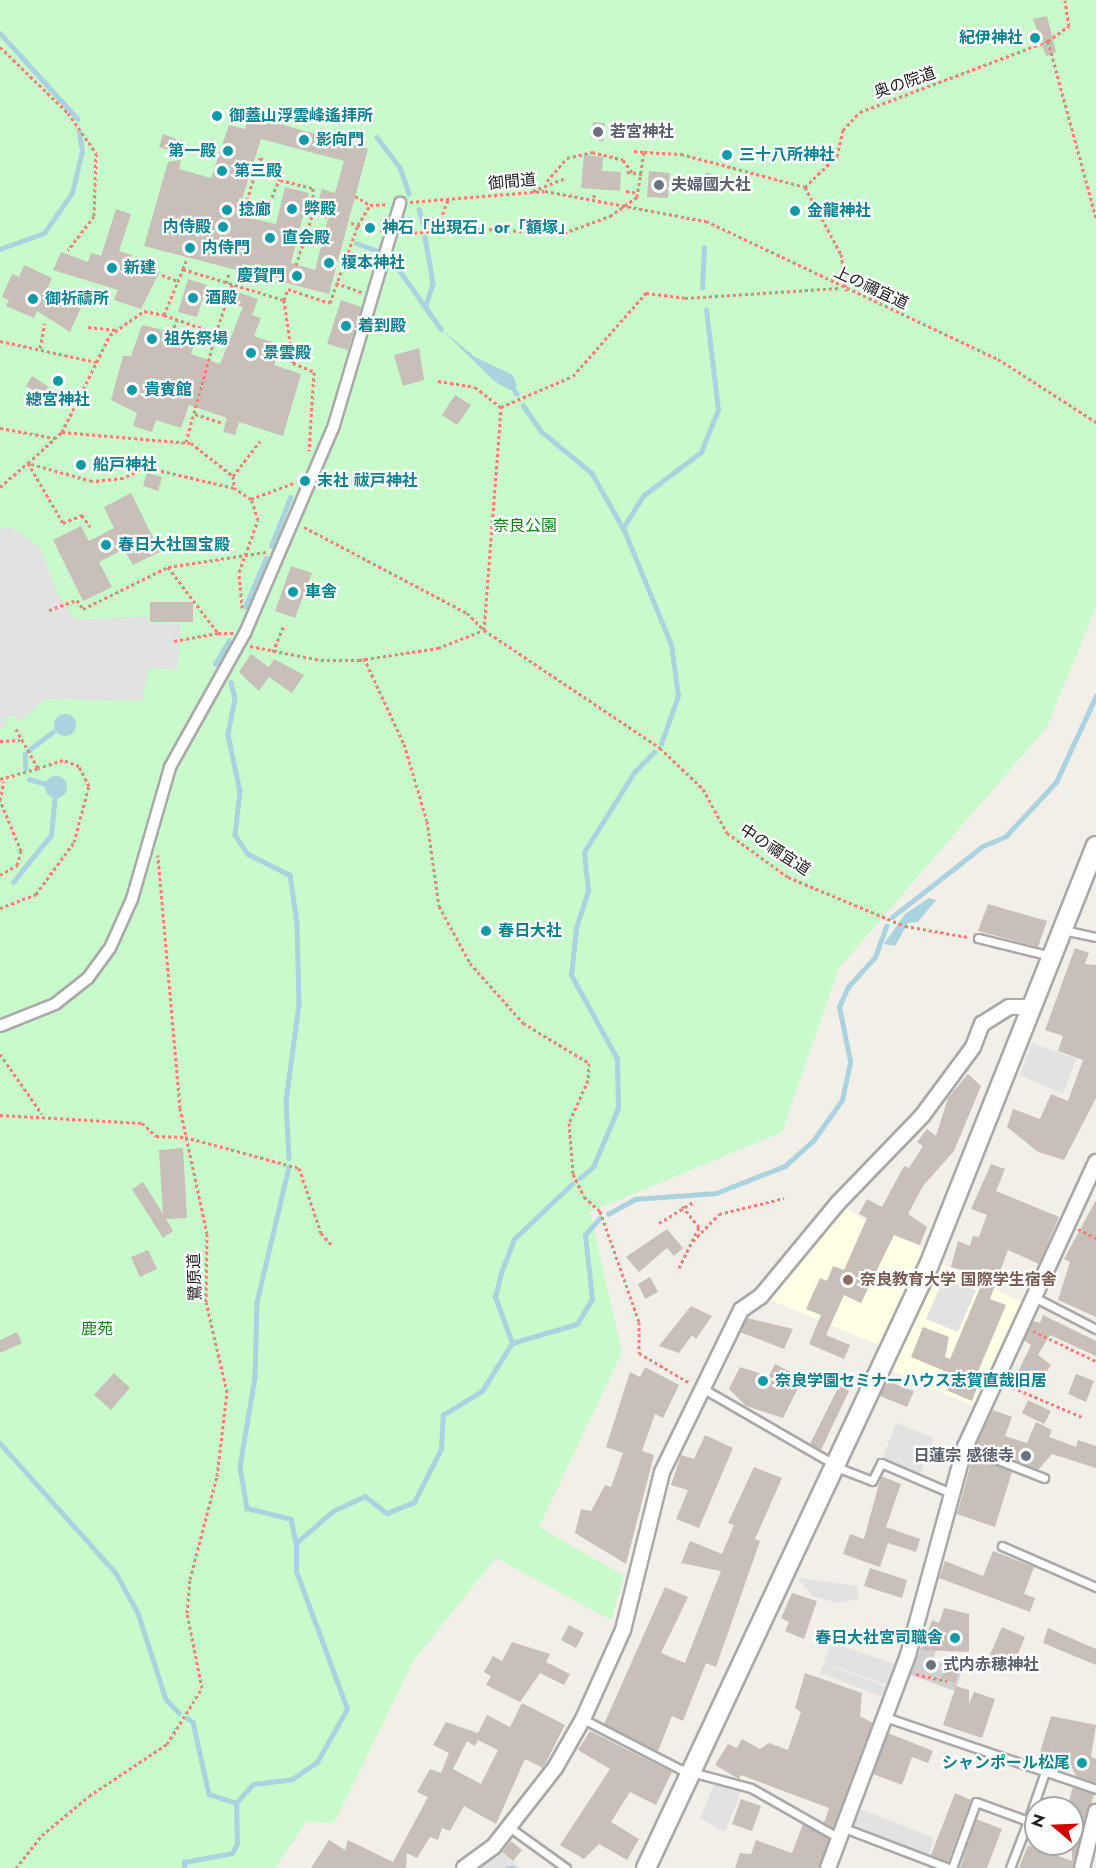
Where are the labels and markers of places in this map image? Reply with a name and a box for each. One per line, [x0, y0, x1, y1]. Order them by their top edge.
place label: 紀伊神社 [959, 28, 1023, 48]
marker: 紀伊神社 [1028, 31, 1042, 45]
place label: 御蓋山浮雲峰遙拝所 [229, 106, 373, 126]
marker: 御蓋山浮雲峰遙拝所 [210, 109, 224, 123]
place label: 若宮神社 [610, 122, 674, 142]
marker: 若宮神社 [591, 125, 605, 139]
place label: 影向門 [316, 130, 364, 150]
marker: 影向門 [297, 133, 311, 147]
place label: 第一殿 [168, 141, 216, 161]
marker: 第一殿 [221, 144, 235, 158]
place label: 三十八所神社 [739, 145, 835, 165]
marker: 三十八所神社 [720, 148, 734, 162]
place label: 第三殿 [234, 161, 282, 181]
marker: 第三殿 [215, 164, 229, 178]
place label: 夫婦國大社 [671, 175, 751, 195]
marker: 夫婦國大社 [652, 178, 666, 192]
place label: 弊殿 [304, 199, 336, 219]
place label: 捻廊 [239, 200, 271, 220]
place label: 金龍神社 [807, 201, 871, 221]
marker: 弊殿 [285, 202, 299, 216]
marker: 捻廊 [220, 203, 234, 217]
marker: 金龍神社 [788, 204, 802, 218]
place label: 内侍殿 [163, 217, 211, 237]
place label: 神石「出現石」or「額塚」 [382, 218, 574, 238]
marker: 内侍殿 [216, 220, 230, 234]
marker: 神石「出現石」or「額塚」 [363, 221, 377, 235]
place label: 直会殿 [282, 228, 330, 248]
marker: 直会殿 [263, 231, 277, 245]
place label: 内侍門 [202, 238, 250, 258]
marker: 内侍門 [183, 241, 197, 255]
place label: 榎本神社 [341, 253, 405, 273]
marker: 榎本神社 [322, 256, 336, 270]
place label: 新建 [124, 258, 156, 278]
marker: 新建 [105, 261, 119, 275]
place label: 慶賀門 [237, 266, 285, 286]
marker: 慶賀門 [290, 269, 304, 283]
place label: 酒殿 [205, 288, 237, 308]
place label: 御祈禱所 [45, 289, 109, 309]
marker: 酒殿 [186, 291, 200, 305]
marker: 御祈禱所 [26, 292, 40, 306]
place label: 着到殿 [358, 316, 406, 336]
marker: 着到殿 [339, 319, 353, 333]
place label: 祖先祭場 [164, 329, 228, 349]
marker: 祖先祭場 [145, 332, 159, 346]
place label: 景雲殿 [263, 343, 311, 363]
marker: 景雲殿 [244, 346, 258, 360]
marker: 總宮神社 [51, 374, 65, 388]
place label: 貴賓館 [144, 380, 192, 400]
marker: 貴賓館 [125, 383, 139, 397]
place label: 總宮神社 [26, 390, 90, 410]
place label: 船戸神社 [93, 455, 157, 475]
marker: 船戸神社 [74, 458, 88, 472]
place label: 末社 祓戸神社 [317, 471, 418, 491]
marker: 末社 祓戸神社 [298, 474, 312, 488]
place label: 春日大社国宝殿 [118, 535, 230, 555]
marker: 春日大社国宝殿 [99, 538, 113, 552]
place label: 車舎 [305, 582, 337, 602]
marker: 車舎 [286, 585, 300, 599]
place label: 春日大社 [498, 921, 562, 941]
marker: 春日大社 [479, 924, 493, 938]
place label: 奈良教育大学 国際学生宿舎 [860, 1270, 1057, 1290]
marker: 奈良教育大学 国際学生宿舎 [841, 1273, 855, 1287]
place label: 奈良学園セミナーハウス志賀直哉旧居 [775, 1371, 1047, 1391]
marker: 奈良学園セミナーハウス志賀直哉旧居 [756, 1374, 770, 1388]
place label: 日蓮宗 感徳寺 [913, 1446, 1014, 1466]
marker: 日蓮宗 感徳寺 [1019, 1449, 1033, 1463]
place label: 春日大社宮司職舎 [815, 1628, 943, 1648]
marker: 春日大社宮司職舎 [948, 1631, 962, 1645]
place label: 式内赤穂神社 [943, 1655, 1039, 1675]
marker: 式内赤穂神社 [924, 1658, 938, 1672]
place label: シャンポール松尾 [942, 1753, 1070, 1773]
marker: シャンポール松尾 [1075, 1756, 1089, 1770]

